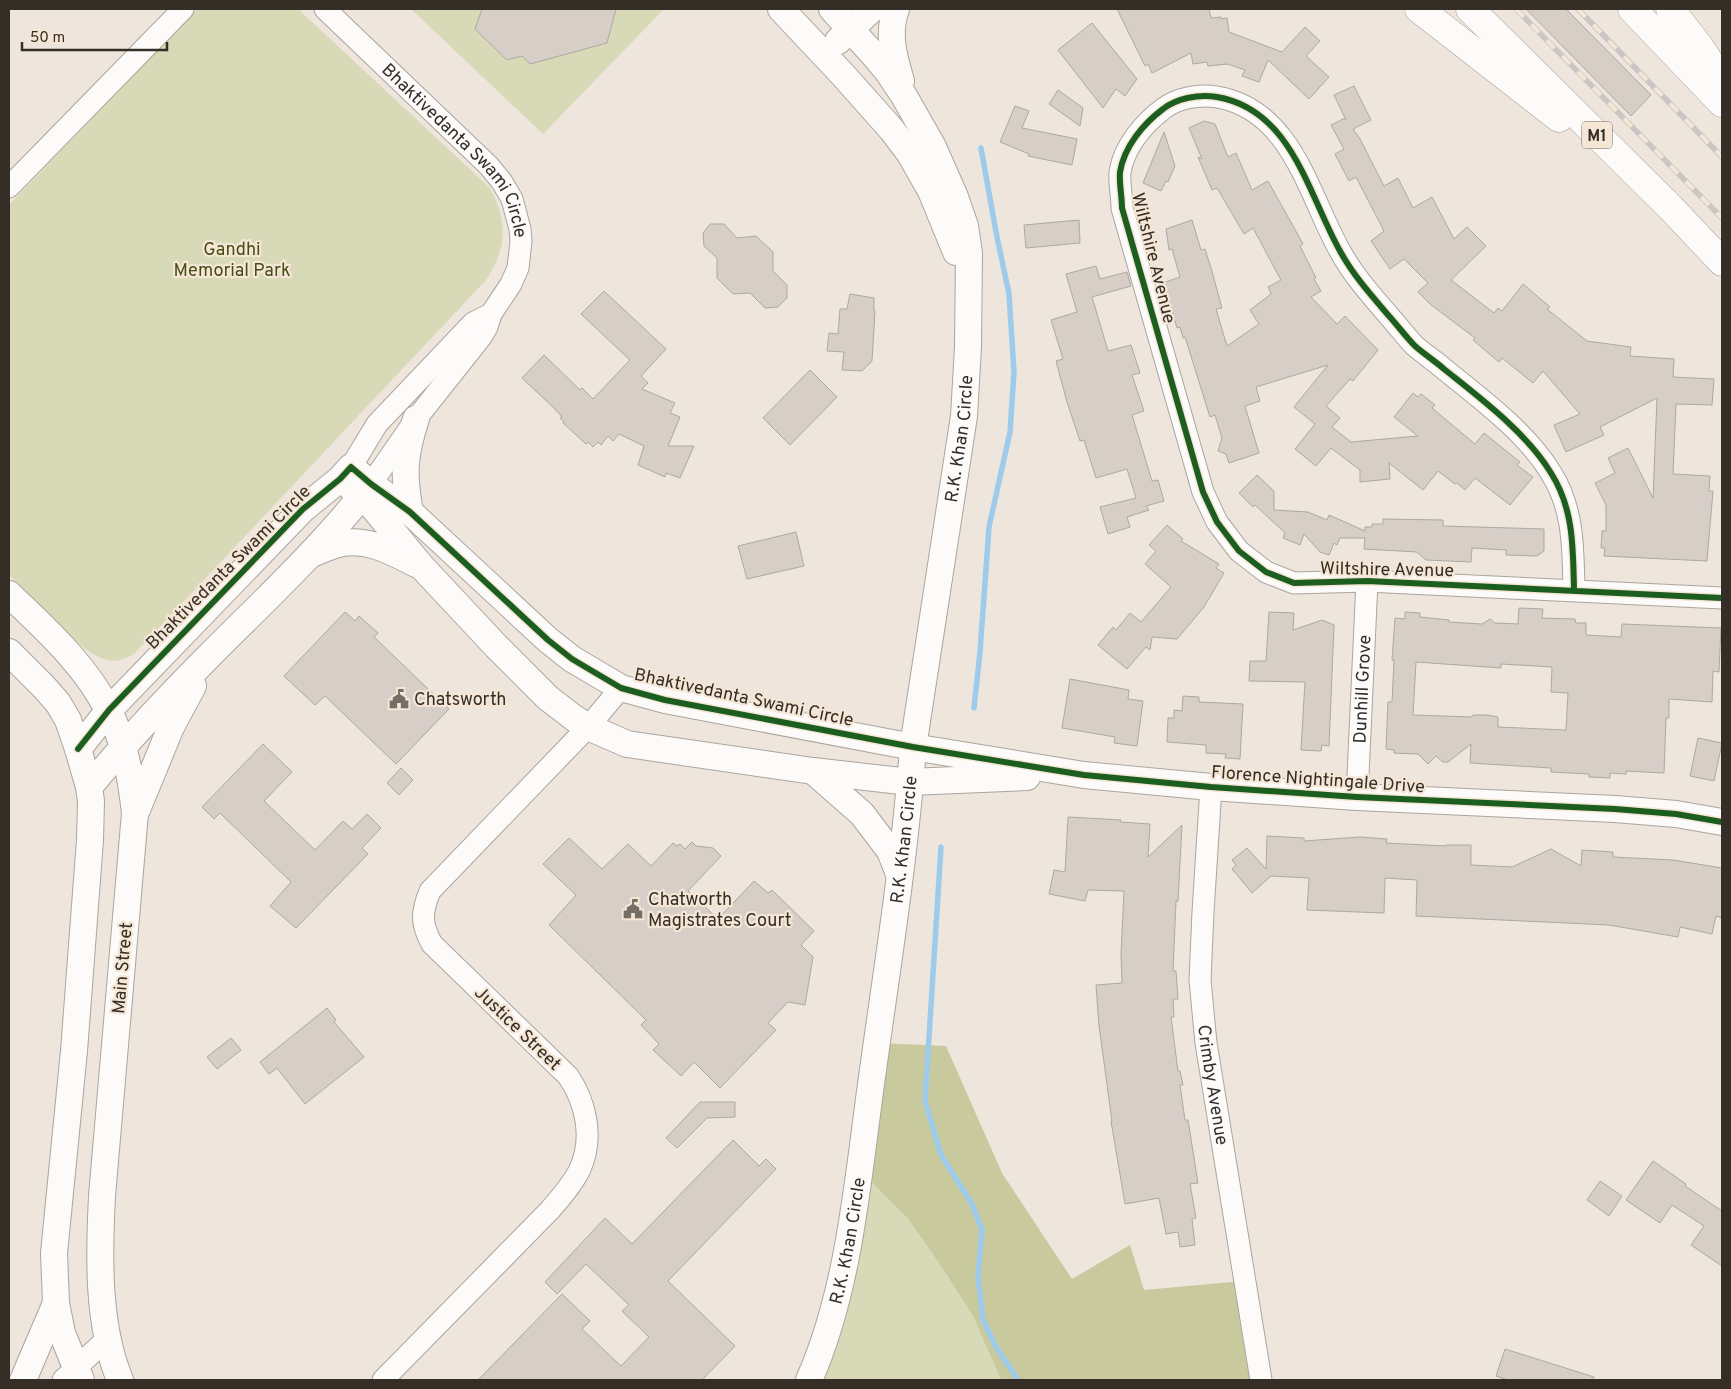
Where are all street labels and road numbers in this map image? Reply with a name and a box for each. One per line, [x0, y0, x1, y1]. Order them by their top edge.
street label: Bhaktivedanta Swami Circle [376, 59, 531, 239]
road number: M1 [1582, 122, 1612, 148]
street label: Wiltshire Avenue [1125, 191, 1180, 326]
street label: R.K. Khan Circle [941, 374, 979, 504]
street label: Bhaktivedanta Swami Circle [142, 481, 316, 655]
street label: Wiltshire Avenue [1320, 558, 1454, 583]
street label: Dunhill Grove [1349, 634, 1377, 744]
street label: Bhaktivedanta Swami Circle [632, 664, 856, 733]
street label: Florence Nightingale Drive [1210, 762, 1426, 799]
street label: R.K. Khan Circle [886, 775, 924, 905]
street label: Main Street [108, 921, 139, 1015]
street label: Justice Street [469, 982, 565, 1076]
street label: Crimby Avenue [1191, 1024, 1232, 1147]
street label: R.K. Khan Circle [826, 1176, 872, 1307]

